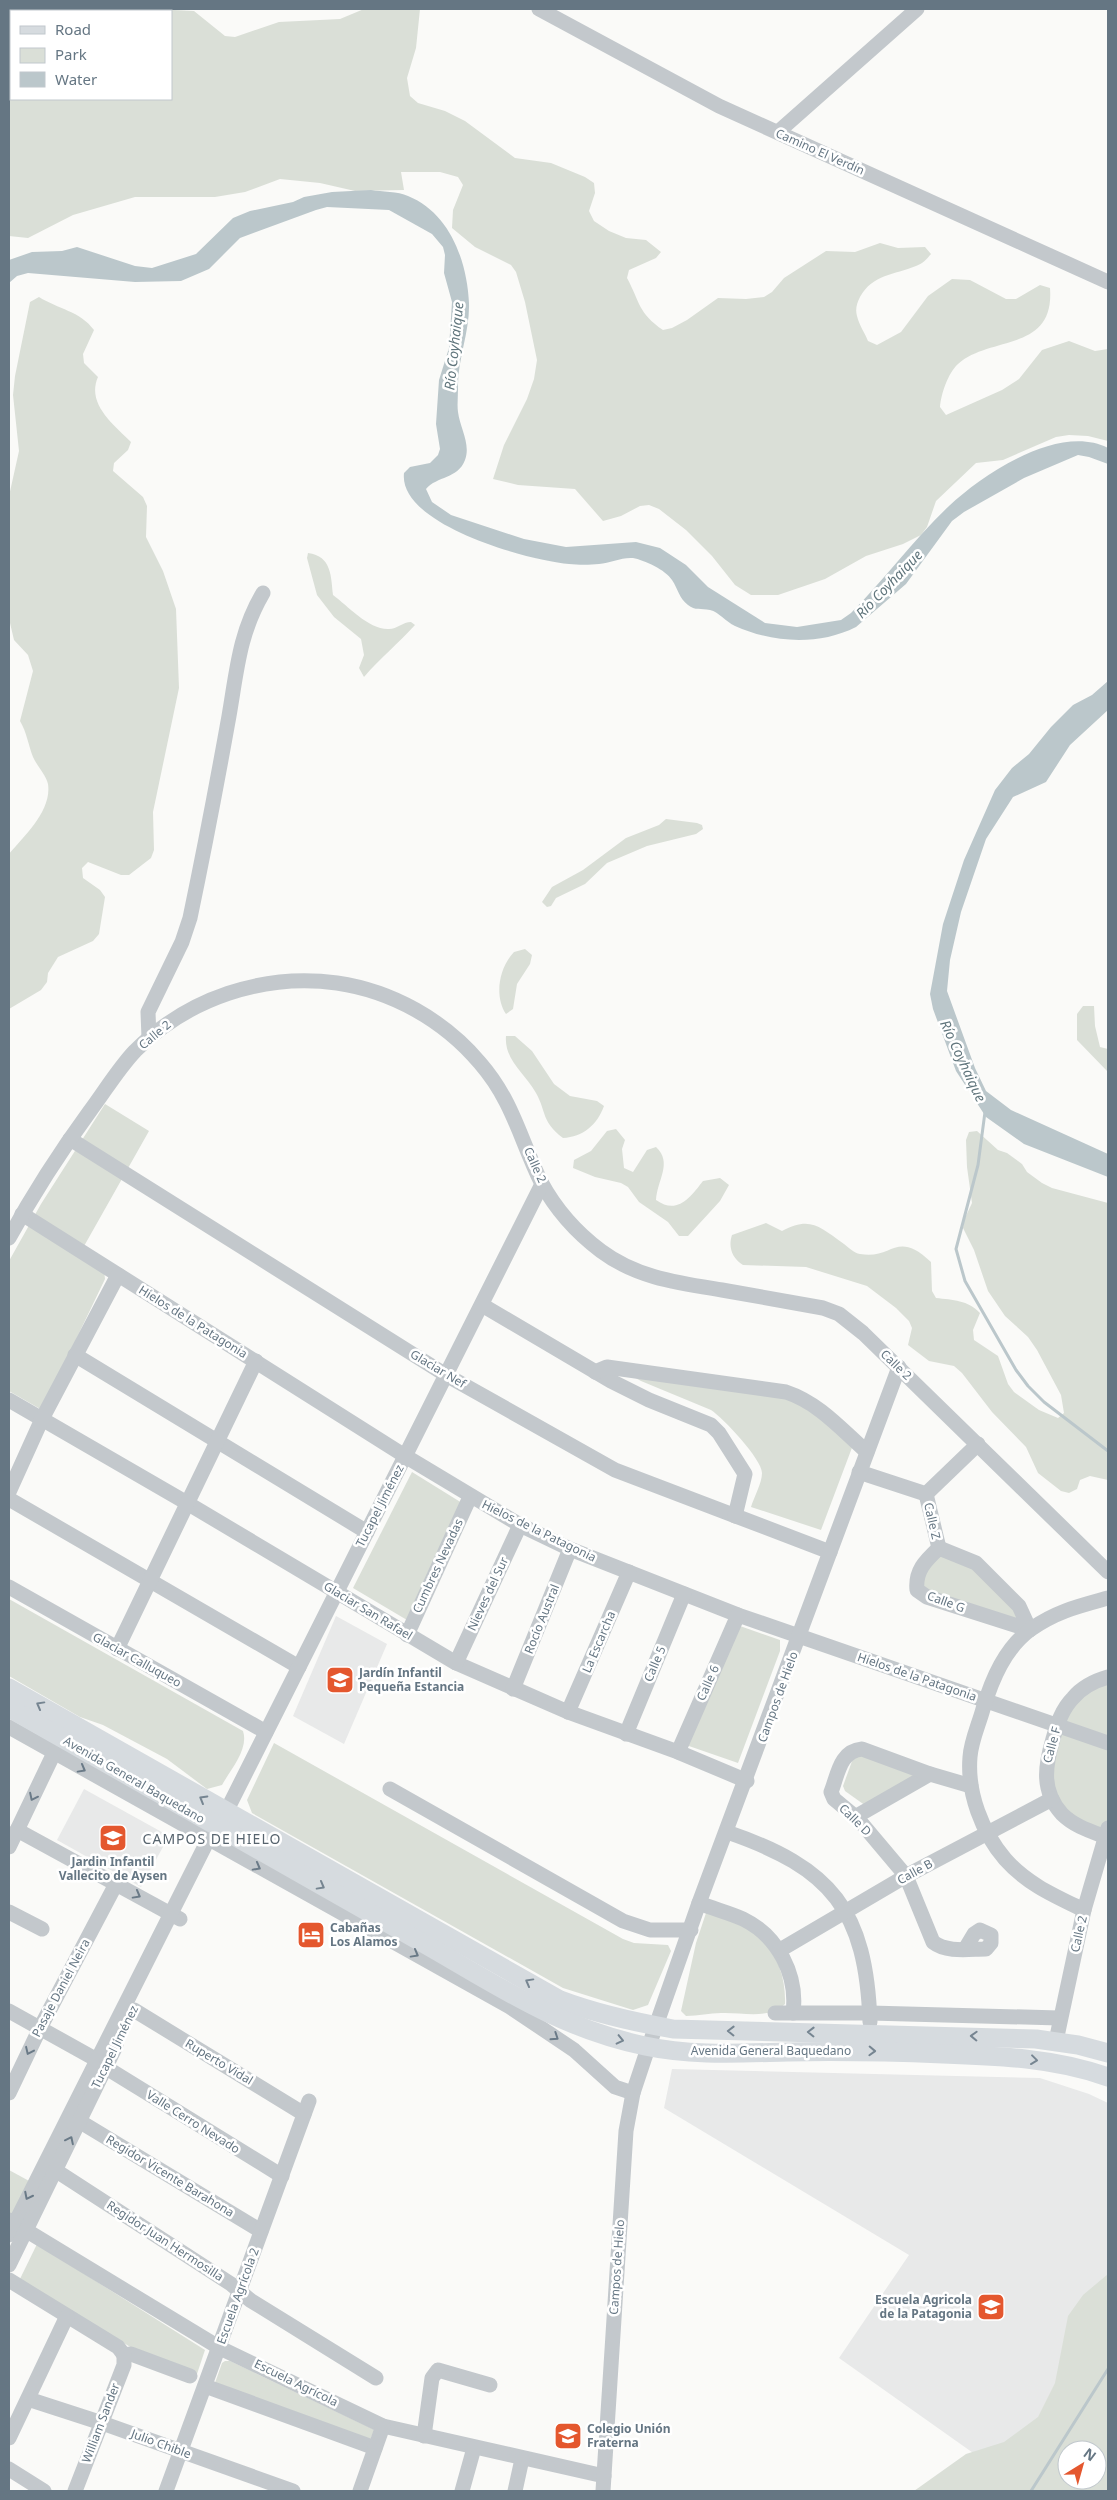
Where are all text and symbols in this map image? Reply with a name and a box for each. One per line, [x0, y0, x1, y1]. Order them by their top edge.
legend [10, 10, 172, 100]
text: Road [55, 19, 91, 39]
text: Park [55, 44, 87, 64]
text: Water [55, 69, 97, 89]
street label: Camino El Verdín [773, 124, 867, 179]
water label: Río Coyhaique [439, 301, 468, 391]
water label: Río Coyhaique [851, 545, 926, 622]
street label: Calle 2 [135, 1016, 175, 1053]
water label: Río Coyhaique [936, 1017, 991, 1105]
street label: Calle 2 [520, 1144, 551, 1185]
street label: Hielos de la Patagonia [136, 1281, 251, 1362]
street label: Glaciar Nef [407, 1345, 470, 1392]
street label: Calle 2 [877, 1346, 916, 1384]
street label: Tucapel Jiménez [351, 1461, 408, 1550]
street label: Hielos de la Patagonia [479, 1495, 599, 1566]
street label: Calle Z [920, 1501, 945, 1541]
street label: Cumbres Nevadas [408, 1516, 467, 1616]
street label: Nieves del Sur [463, 1554, 512, 1634]
street label: Glaciar San Rafael [321, 1577, 416, 1644]
street label: Rocío Austral [520, 1581, 563, 1656]
street label: Calle G [925, 1587, 967, 1616]
street label: La Escarcha [578, 1608, 619, 1675]
street label: Glaciar Calluqueo [90, 1628, 185, 1691]
street label: Calle 5 [639, 1643, 670, 1684]
street label: Hielos de la Patagonia [855, 1648, 979, 1705]
street label: Campos de Hielo [753, 1649, 802, 1745]
street label: Calle 6 [692, 1662, 723, 1703]
place label: Jardín Infantil Pequeña Estancia [358, 1664, 464, 1695]
school or university icon: Jardín Infantil Pequeña Estancia [325, 1665, 355, 1695]
one-way arrow [36, 1702, 45, 1712]
street label: Calle F [1039, 1725, 1064, 1765]
street label: Avenida General Baquedano [60, 1732, 208, 1827]
one-way arrow [76, 1763, 85, 1773]
one-way arrow [29, 1792, 39, 1801]
one-way arrow [199, 1795, 208, 1805]
street label: Calle D [835, 1800, 876, 1840]
school or university icon: Jardin Infantil Vallecito de Aysen [98, 1823, 128, 1853]
district label: CAMPOS DE HIELO [143, 1829, 281, 1848]
place label: Jardin Infantil Vallecito de Aysen [59, 1853, 167, 1884]
street label: Calle B [894, 1855, 936, 1888]
one-way arrow [252, 1861, 261, 1871]
one-way arrow [316, 1879, 325, 1889]
one-way arrow [132, 1889, 141, 1899]
street label: Calle 2 [1066, 1914, 1091, 1954]
place label: Cabañas Los Alamos [330, 1919, 398, 1950]
hotel icon: Cabañas Los Alamos [296, 1920, 326, 1950]
street label: Pasaje Daniel Neira [27, 1936, 94, 2040]
one-way arrow [410, 1948, 419, 1958]
one-way arrow [525, 1978, 534, 1988]
street label: Tucapel Jiménez [87, 2002, 142, 2091]
one-way arrow [726, 2026, 734, 2036]
one-way arrow [807, 2027, 815, 2037]
one-way arrow [549, 2031, 559, 2040]
one-way arrow [969, 2031, 977, 2042]
one-way arrow [615, 2034, 624, 2045]
street label: Ruperto Vidal [182, 2035, 256, 2088]
street label: Avenida General Baquedano [691, 2042, 851, 2059]
one-way arrow [24, 2046, 35, 2055]
one-way arrow [868, 2046, 876, 2057]
one-way arrow [1031, 2054, 1039, 2065]
street label: Valle Cerro Nevado [143, 2086, 243, 2157]
street label: Regidor Vicente Barahona [103, 2131, 238, 2221]
one-way arrow [64, 2136, 74, 2145]
one-way arrow [24, 2191, 34, 2200]
street label: Regidor Juan Hermosilla [104, 2196, 227, 2285]
street label: Campos de Hielo [605, 2219, 628, 2315]
street label: Escuela Agrícola 2 [212, 2245, 263, 2346]
place label: Escuela Agricola de la Patagonia [875, 2291, 972, 2322]
school or university icon: Escuela Agricola de la Patagonia [976, 2292, 1006, 2322]
street label: Escuela Agrícola [251, 2355, 341, 2410]
street label: William Sander [77, 2380, 124, 2465]
place label: Colegio Unión Fraterna [587, 2420, 671, 2451]
school or university icon: Colegio Unión Fraterna [553, 2421, 583, 2451]
street label: Julio Chible [128, 2424, 194, 2462]
north arrow [1057, 2440, 1107, 2490]
text: N [1080, 2443, 1100, 2465]

